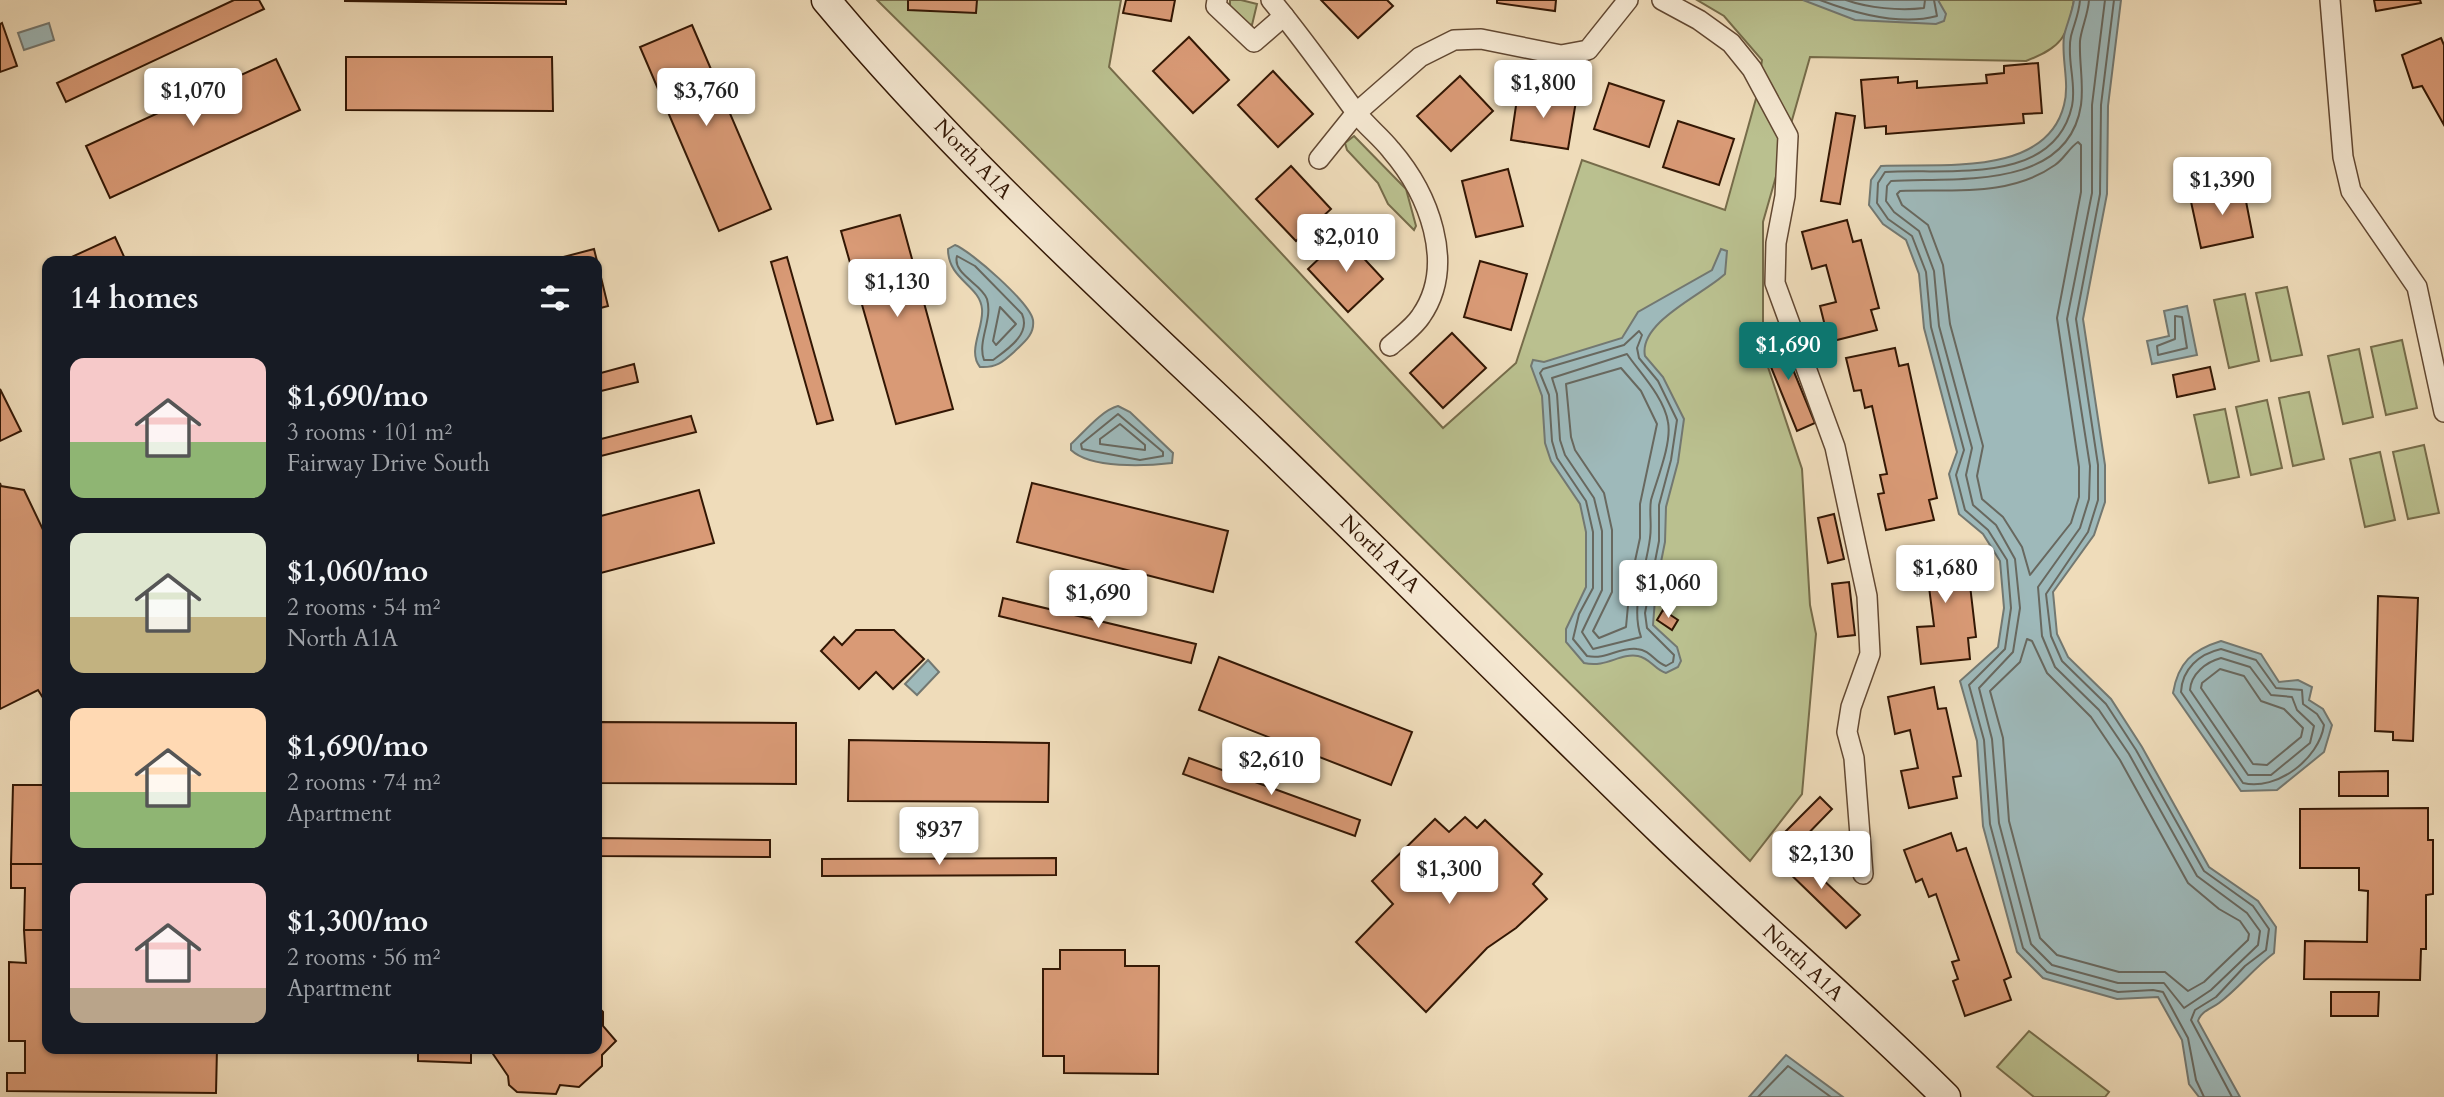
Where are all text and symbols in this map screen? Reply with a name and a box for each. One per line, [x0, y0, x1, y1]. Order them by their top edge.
pin: $1,800 [1486, 60, 1600, 120]
text: $1,800 [1510, 67, 1576, 98]
pin: $1,070 [136, 68, 250, 128]
pin: $3,760 [649, 68, 763, 128]
text: $1,070 [160, 75, 226, 106]
text: $3,760 [673, 75, 739, 106]
street label: North A1A [927, 112, 1019, 206]
pin: $1,390 [2165, 158, 2279, 217]
text: $1,390 [2189, 164, 2255, 195]
pin: $2,010 [1289, 215, 1403, 274]
text: $2,010 [1313, 221, 1379, 252]
pin: $1,130 [840, 260, 954, 319]
text: $1,130 [864, 266, 930, 297]
text: 14 homes [70, 278, 199, 319]
icon: filters [536, 279, 574, 317]
pin: $1,690 [1731, 322, 1845, 382]
text: $1,690 [1755, 329, 1821, 360]
text: $1,690/mo [287, 376, 428, 417]
icon: home [126, 386, 210, 470]
text: 3 rooms · 101 m² [287, 417, 452, 448]
text: Fairway Drive South [287, 448, 490, 479]
street label: North A1A [1333, 508, 1427, 600]
pin: $1,680 [1888, 546, 2002, 605]
text: $1,060/mo [287, 551, 428, 592]
text: $1,680 [1912, 552, 1978, 583]
pin: $1,060 [1611, 560, 1725, 620]
icon: home [126, 561, 210, 645]
text: $1,060 [1635, 567, 1701, 598]
pin: $1,690 [1041, 570, 1155, 630]
text: $1,690 [1065, 577, 1131, 608]
text: 2 rooms · 54 m² [287, 592, 440, 623]
text: North A1A [287, 623, 398, 654]
text: $1,690/mo [287, 726, 428, 767]
icon: home [126, 736, 210, 820]
pin: $2,610 [1214, 738, 1328, 797]
text: $2,610 [1238, 744, 1304, 775]
text: 2 rooms · 74 m² [287, 767, 440, 798]
text: Apartment [287, 798, 391, 829]
pin: $937 [898, 808, 980, 867]
text: $937 [915, 814, 963, 845]
pin: $2,130 [1764, 832, 1878, 891]
text: $2,130 [1788, 838, 1854, 869]
pin: $1,300 [1392, 846, 1506, 906]
text: $1,300 [1416, 853, 1482, 884]
text: $1,300/mo [287, 901, 428, 942]
icon: home [126, 911, 210, 995]
street label: North A1A [1756, 918, 1850, 1008]
text: 2 rooms · 56 m² [287, 942, 440, 973]
text: Apartment [287, 973, 391, 1004]

